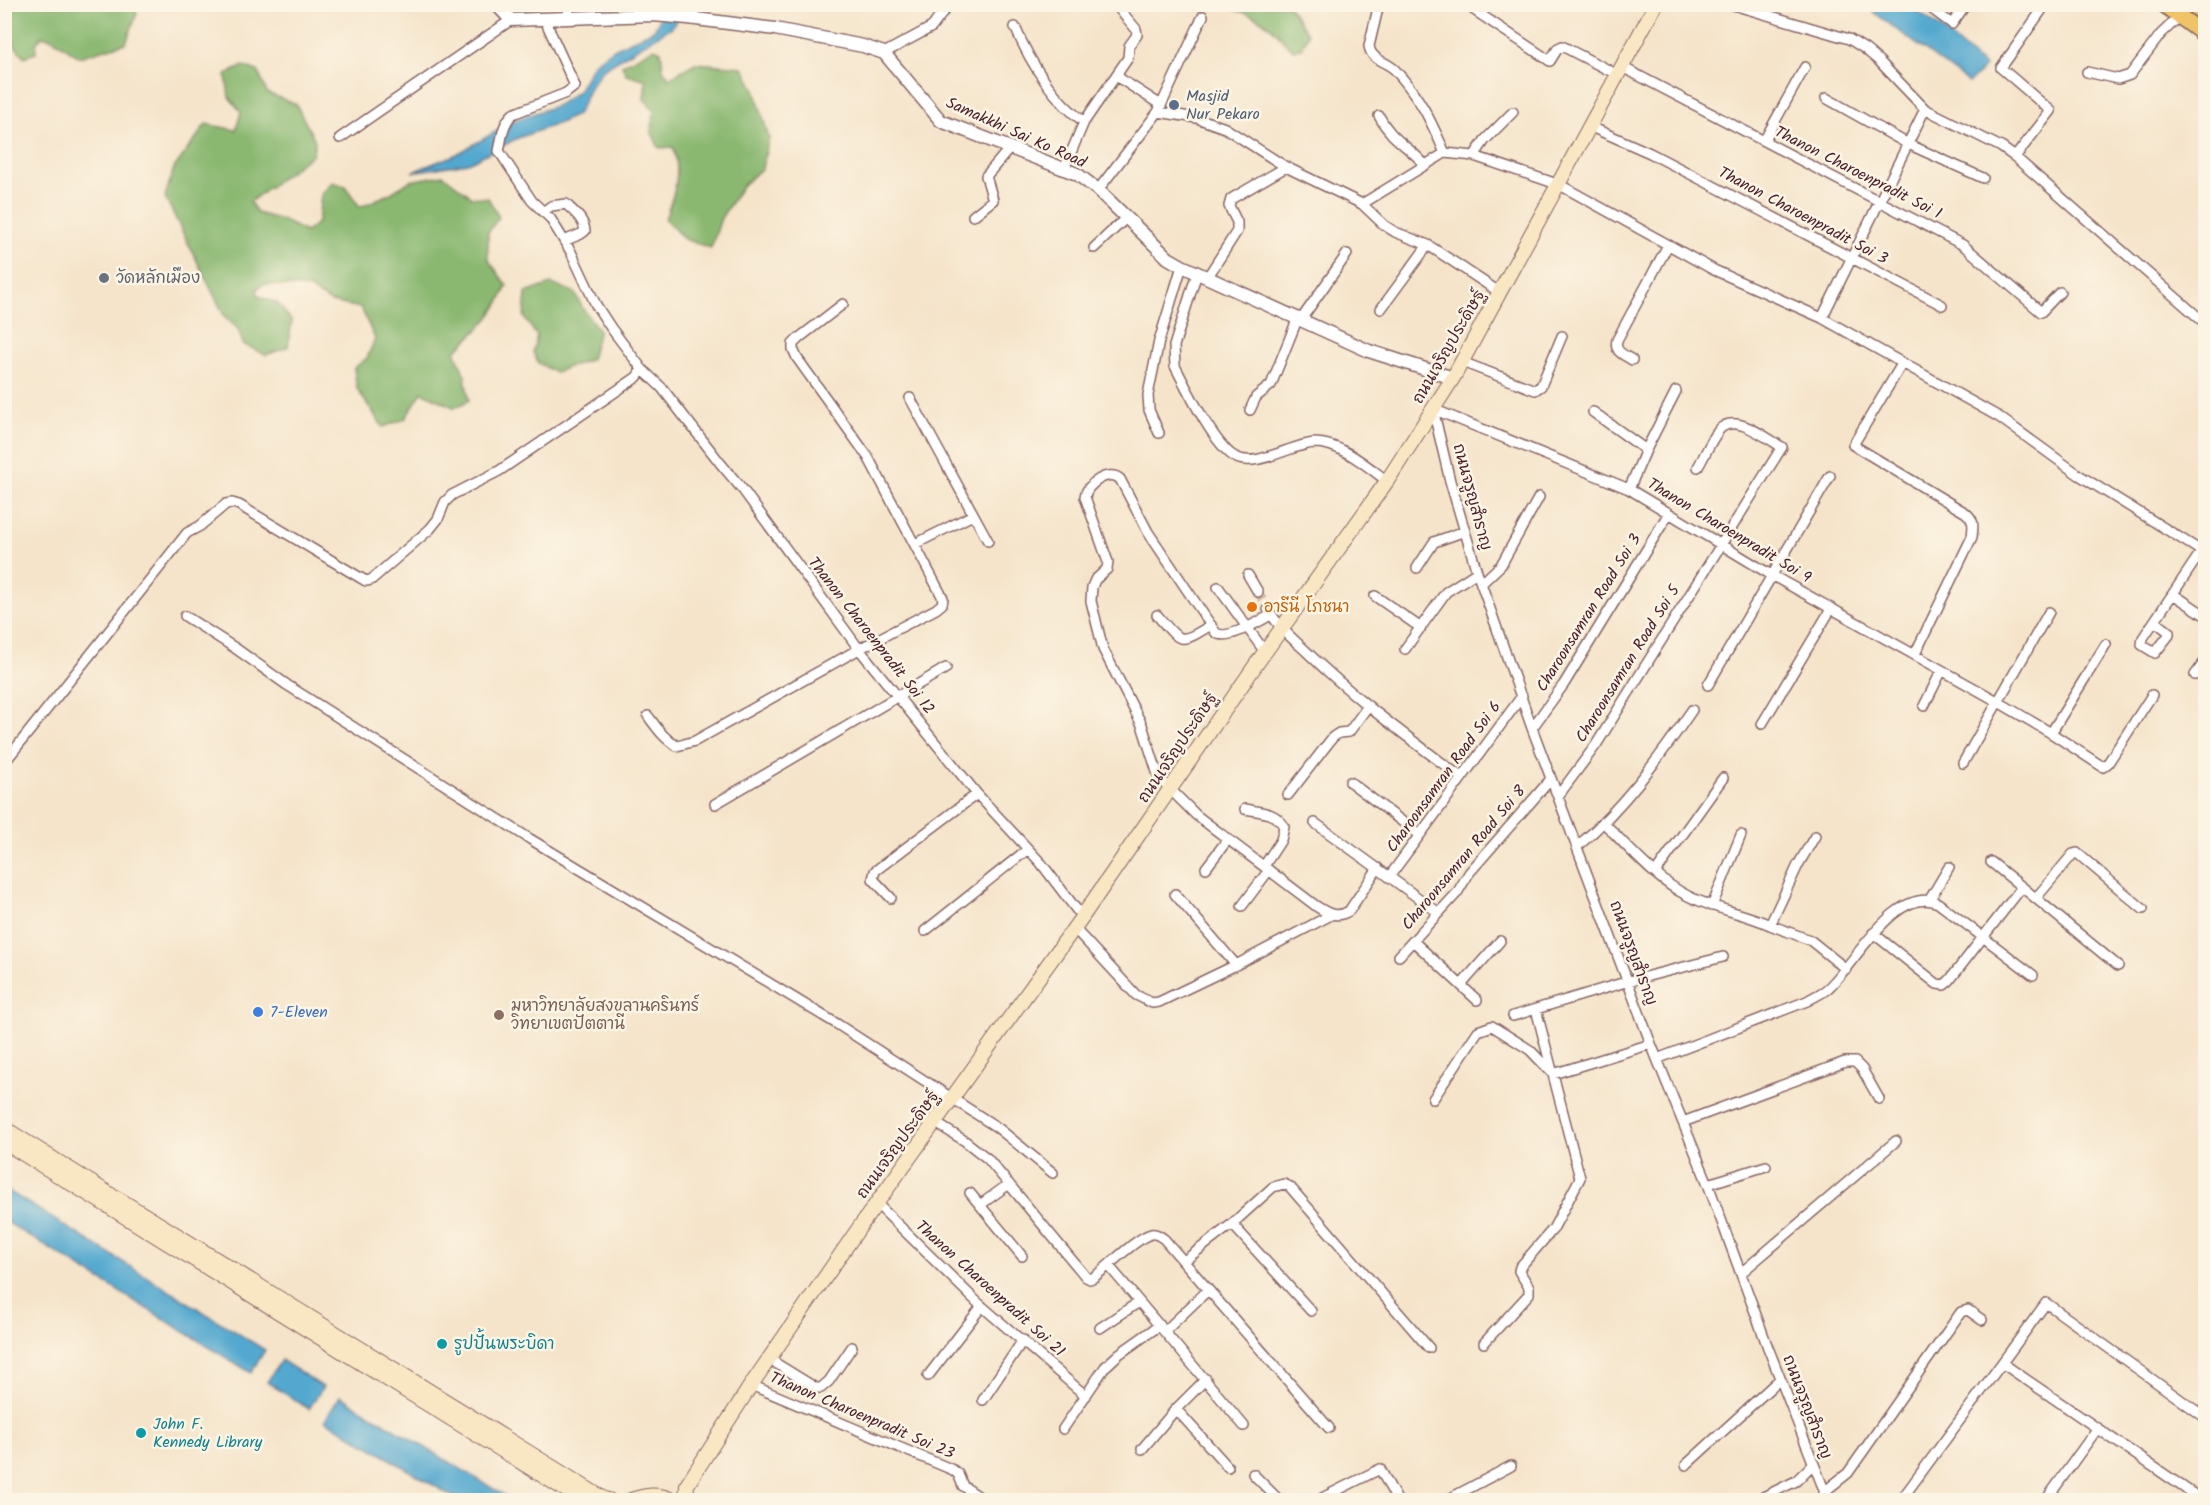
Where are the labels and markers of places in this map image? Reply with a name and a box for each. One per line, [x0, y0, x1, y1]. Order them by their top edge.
place label: Masjid Nur Pekaro [1186, 84, 1260, 127]
marker: Masjid Nur Pekaro [1167, 98, 1181, 112]
place label: วัดหลักเมือง [116, 266, 200, 291]
marker: วัดหลักเมือง [97, 271, 111, 285]
place label: อารีนี โภชนา [1264, 595, 1349, 620]
marker: อารีนี โภชนา [1245, 600, 1259, 614]
place label: มหาวิทยาลัยสงขลานครินทร์ วิทยาเขตปัตตานี [511, 994, 700, 1037]
place label: 7-Eleven [270, 1000, 328, 1025]
marker: 7-Eleven [251, 1005, 265, 1019]
marker: มหาวิทยาลัยสงขลานครินทร์ วิทยาเขตปัตตานี [492, 1008, 506, 1022]
place label: รูปปั้นพระบิดา [454, 1328, 554, 1357]
marker: รูปปั้นพระบิดา [435, 1337, 449, 1351]
place label: John F. Kennedy Library [153, 1412, 263, 1455]
marker: John F. Kennedy Library [134, 1426, 148, 1440]

